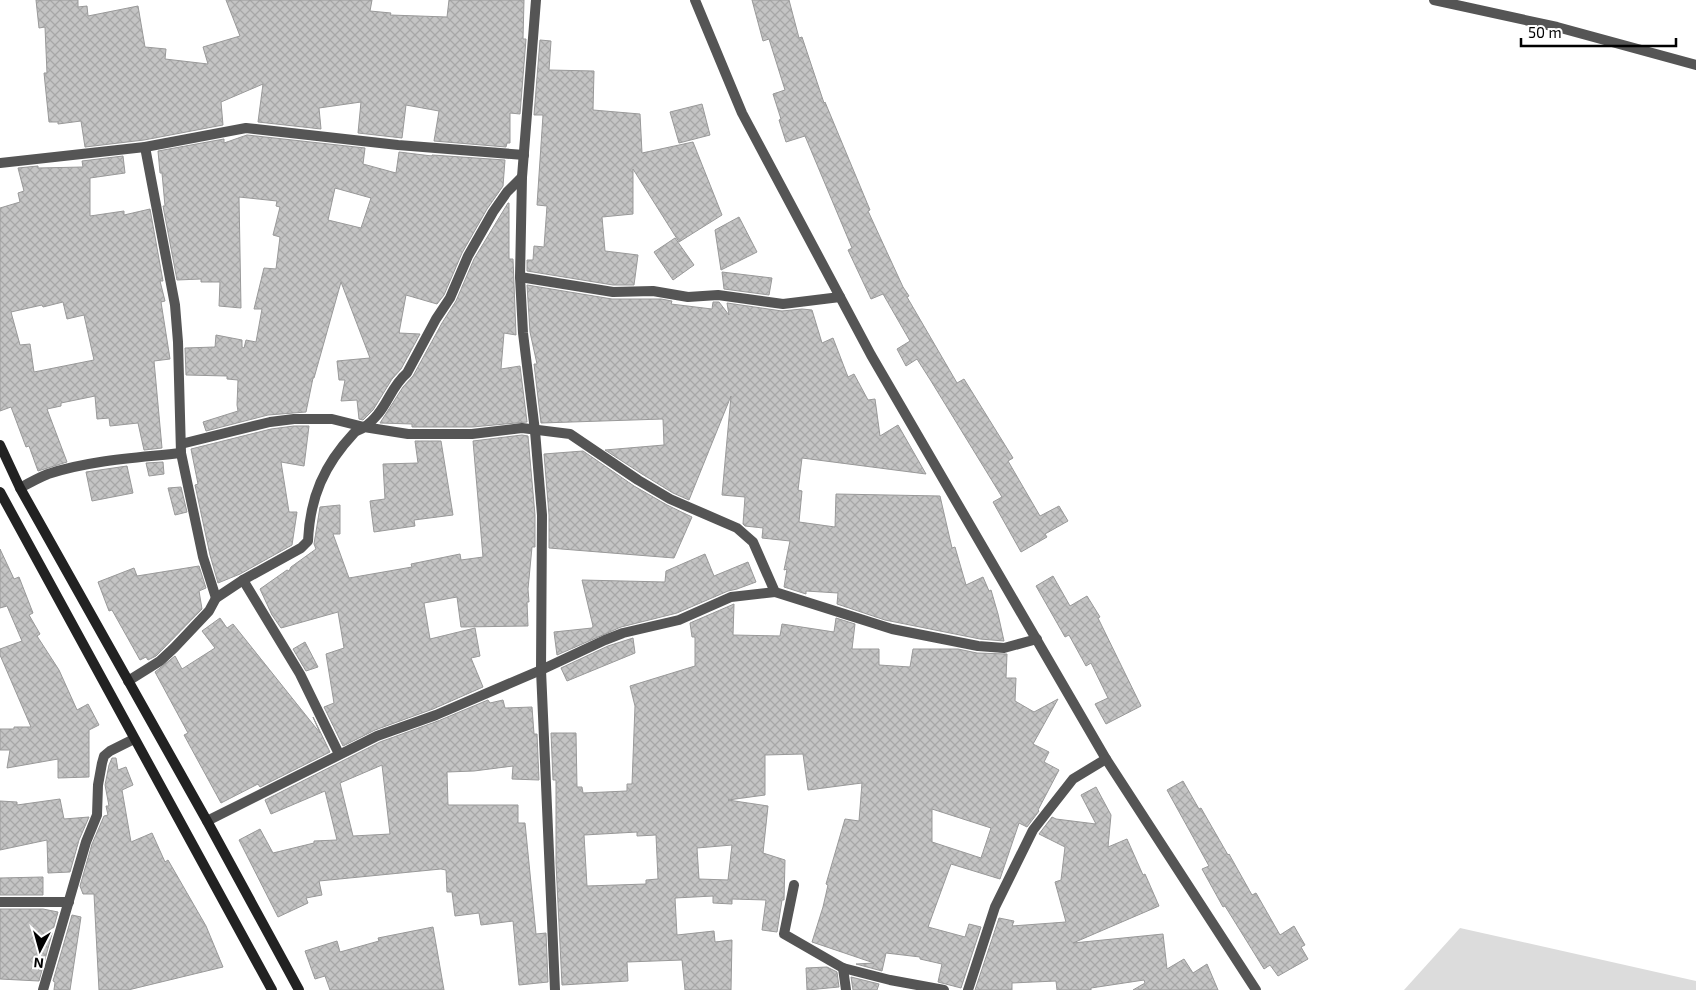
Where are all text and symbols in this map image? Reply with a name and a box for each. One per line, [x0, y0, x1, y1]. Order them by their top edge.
scale bar [1521, 15, 1676, 47]
text: 50 m [1528, 23, 1562, 41]
north arrow [15, 925, 65, 975]
text: N [33, 954, 45, 972]

